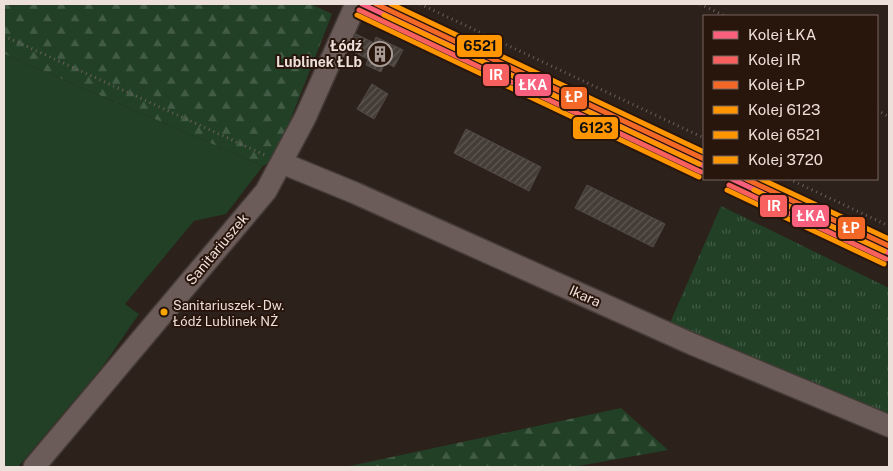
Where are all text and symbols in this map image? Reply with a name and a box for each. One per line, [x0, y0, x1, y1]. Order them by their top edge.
legend [703, 15, 878, 180]
text: Kolej ŁKA [748, 26, 817, 43]
line badge: 6521 [456, 34, 503, 58]
place label: Łódź Lublinek ŁLb [276, 38, 362, 70]
text: 6521 [463, 38, 497, 54]
building icon: Łódź Lublinek ŁLb [367, 41, 393, 67]
text: Kolej IR [748, 51, 801, 68]
line badge: IR [482, 63, 510, 87]
text: IR [489, 67, 503, 83]
line badge: ŁKA [514, 73, 552, 97]
text: Kolej ŁP [748, 76, 805, 93]
text: ŁKA [519, 77, 547, 93]
line badge: ŁP [560, 86, 588, 110]
text: ŁP [565, 89, 583, 105]
text: Kolej 6123 [748, 101, 820, 118]
line badge: 6123 [572, 116, 619, 140]
text: 6123 [579, 120, 613, 136]
text: Kolej 6521 [748, 126, 821, 143]
text: Kolej 3720 [748, 151, 823, 168]
line badge: IR [759, 194, 788, 218]
text: IR [767, 198, 781, 214]
line badge: ŁKA [791, 204, 830, 228]
text: ŁKA [797, 208, 825, 224]
street label: Sanitariuszek [182, 210, 252, 288]
line badge: ŁP [837, 216, 866, 240]
text: ŁP [842, 220, 860, 236]
street label: Ikara [567, 282, 603, 310]
place label: Sanitariuszek - Dw. Łódź Lublinek NŻ [173, 298, 284, 329]
marker: Sanitariuszek - Dw. Łódź Lublinek NŻ [159, 307, 169, 317]

